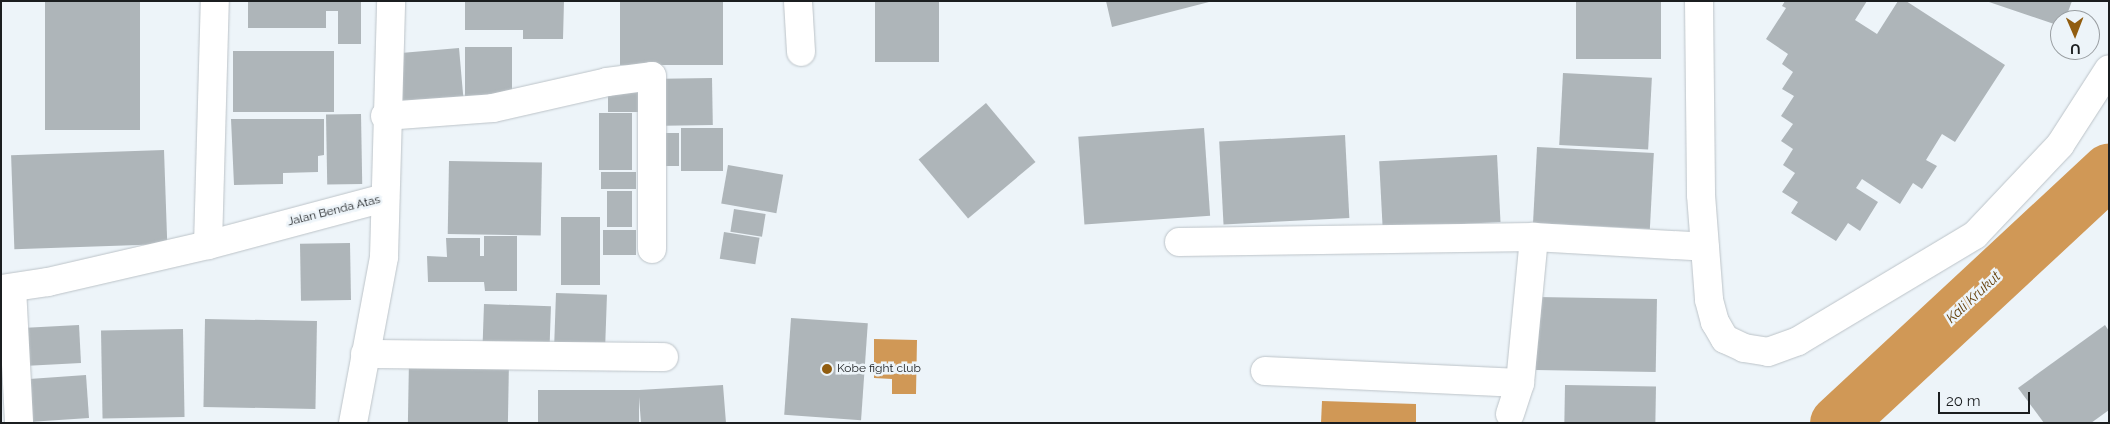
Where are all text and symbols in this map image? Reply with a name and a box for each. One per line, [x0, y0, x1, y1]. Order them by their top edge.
north arrow [2050, 10, 2100, 60]
text: U [2070, 41, 2081, 57]
street label: Jalan Benda Atas [286, 192, 382, 230]
water label: Kali Krukut [1942, 268, 2004, 326]
place label: Kobe fight club [837, 362, 921, 376]
marker: Kobe fight club [821, 363, 833, 375]
scale bar [1940, 382, 2032, 414]
text: 20 m [1946, 392, 1981, 410]

